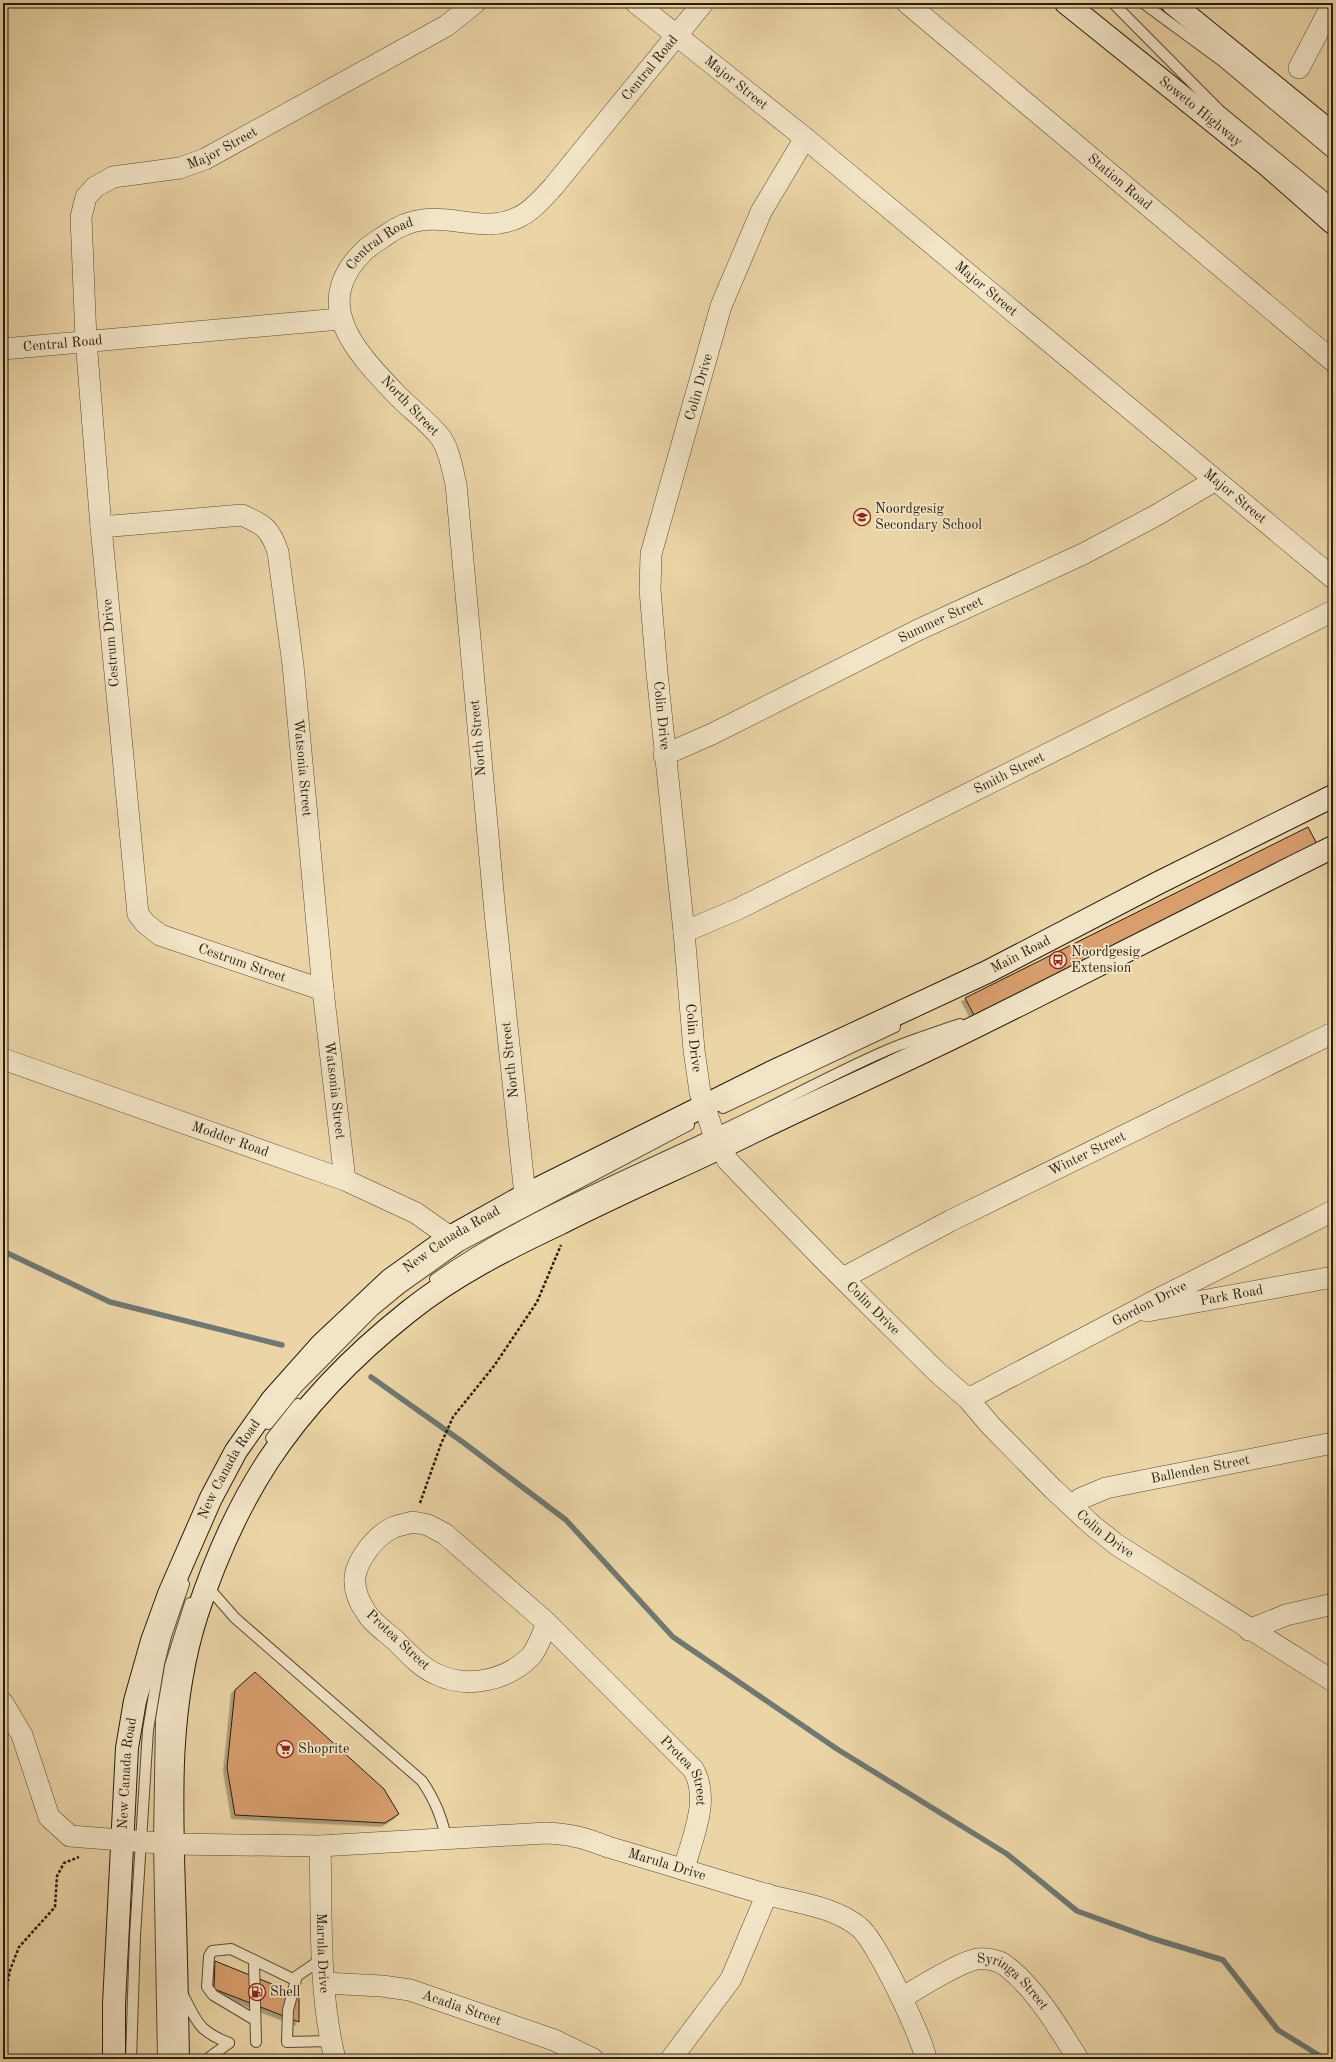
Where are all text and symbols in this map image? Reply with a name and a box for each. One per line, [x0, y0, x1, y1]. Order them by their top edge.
street label: Central Road [619, 33, 681, 103]
street label: Major Street [702, 53, 771, 112]
street label: Soweto Highway [1156, 74, 1245, 150]
street label: Major Street [185, 125, 260, 172]
street label: Station Road [1085, 151, 1155, 213]
street label: Central Road [344, 215, 415, 273]
street label: Major Street [952, 259, 1020, 319]
street label: Central Road [22, 333, 103, 354]
street label: Colin Drive [683, 352, 715, 422]
street label: North Street [378, 373, 442, 439]
street label: Major Street [1201, 466, 1269, 526]
place label: Noordgesig Secondary School [875, 502, 982, 532]
school or university icon: Noordgesig Secondary School [852, 507, 872, 527]
street label: Summer Street [896, 594, 985, 646]
street label: Cestrum Drive [100, 598, 122, 688]
street label: Colin Drive [651, 680, 672, 751]
street label: North Street [468, 699, 488, 777]
street label: Watsonia Street [291, 719, 314, 818]
street label: Smith Street [972, 750, 1047, 797]
street label: Main Road [989, 933, 1053, 976]
street label: Cestrum Street [196, 941, 288, 985]
place label: Noordgesig Extension [1071, 945, 1141, 975]
bus stop icon: Noordgesig Extension [1048, 950, 1068, 970]
street label: Colin Drive [683, 1003, 704, 1073]
street label: North Street [499, 1021, 521, 1099]
street label: Watsonia Street [322, 1041, 347, 1140]
street label: Modder Road [190, 1119, 271, 1159]
street label: Winter Street [1046, 1129, 1128, 1178]
street label: New Canada Road [400, 1204, 502, 1275]
street label: Colin Drive [843, 1279, 902, 1338]
street label: Gordon Drive [1110, 1279, 1189, 1329]
street label: Park Road [1199, 1283, 1264, 1308]
street label: New Canada Road [196, 1417, 263, 1521]
street label: Ballenden Street [1150, 1453, 1251, 1486]
street label: Colin Drive [1073, 1507, 1136, 1561]
street label: Protea Street [363, 1607, 433, 1673]
street label: New Canada Road [116, 1716, 139, 1830]
street label: Protea Street [657, 1733, 708, 1807]
supermarket icon: Shoprite [275, 1739, 295, 1759]
place label: Shoprite [298, 1742, 349, 1756]
street label: Marula Drive [626, 1846, 707, 1883]
street label: Marula Drive [314, 1913, 331, 1994]
street label: Syringa Street [977, 1952, 1051, 2013]
fuel station icon: Shell [247, 1982, 267, 2002]
place label: Shell [270, 1985, 301, 1999]
street label: Acadia Street [420, 1988, 503, 2028]

